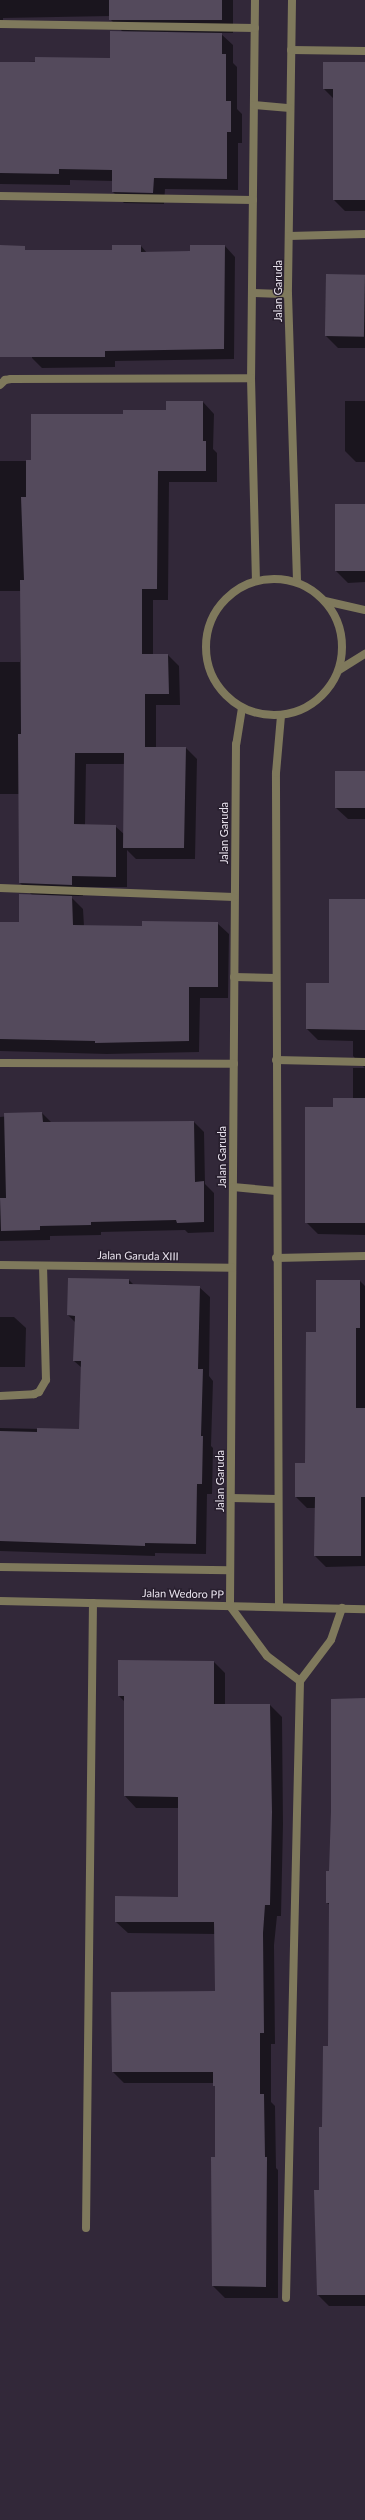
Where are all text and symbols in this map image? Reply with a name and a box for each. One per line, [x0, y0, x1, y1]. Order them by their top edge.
street label: Jalan Garuda [271, 260, 285, 322]
street label: Jalan Garuda [217, 802, 231, 864]
street label: Jalan Garuda [215, 1126, 229, 1188]
street label: Jalan Garuda XIII [97, 1249, 179, 1263]
street label: Jalan Garuda [213, 1450, 227, 1512]
street label: Jalan Wedoro PP [142, 1587, 224, 1601]

